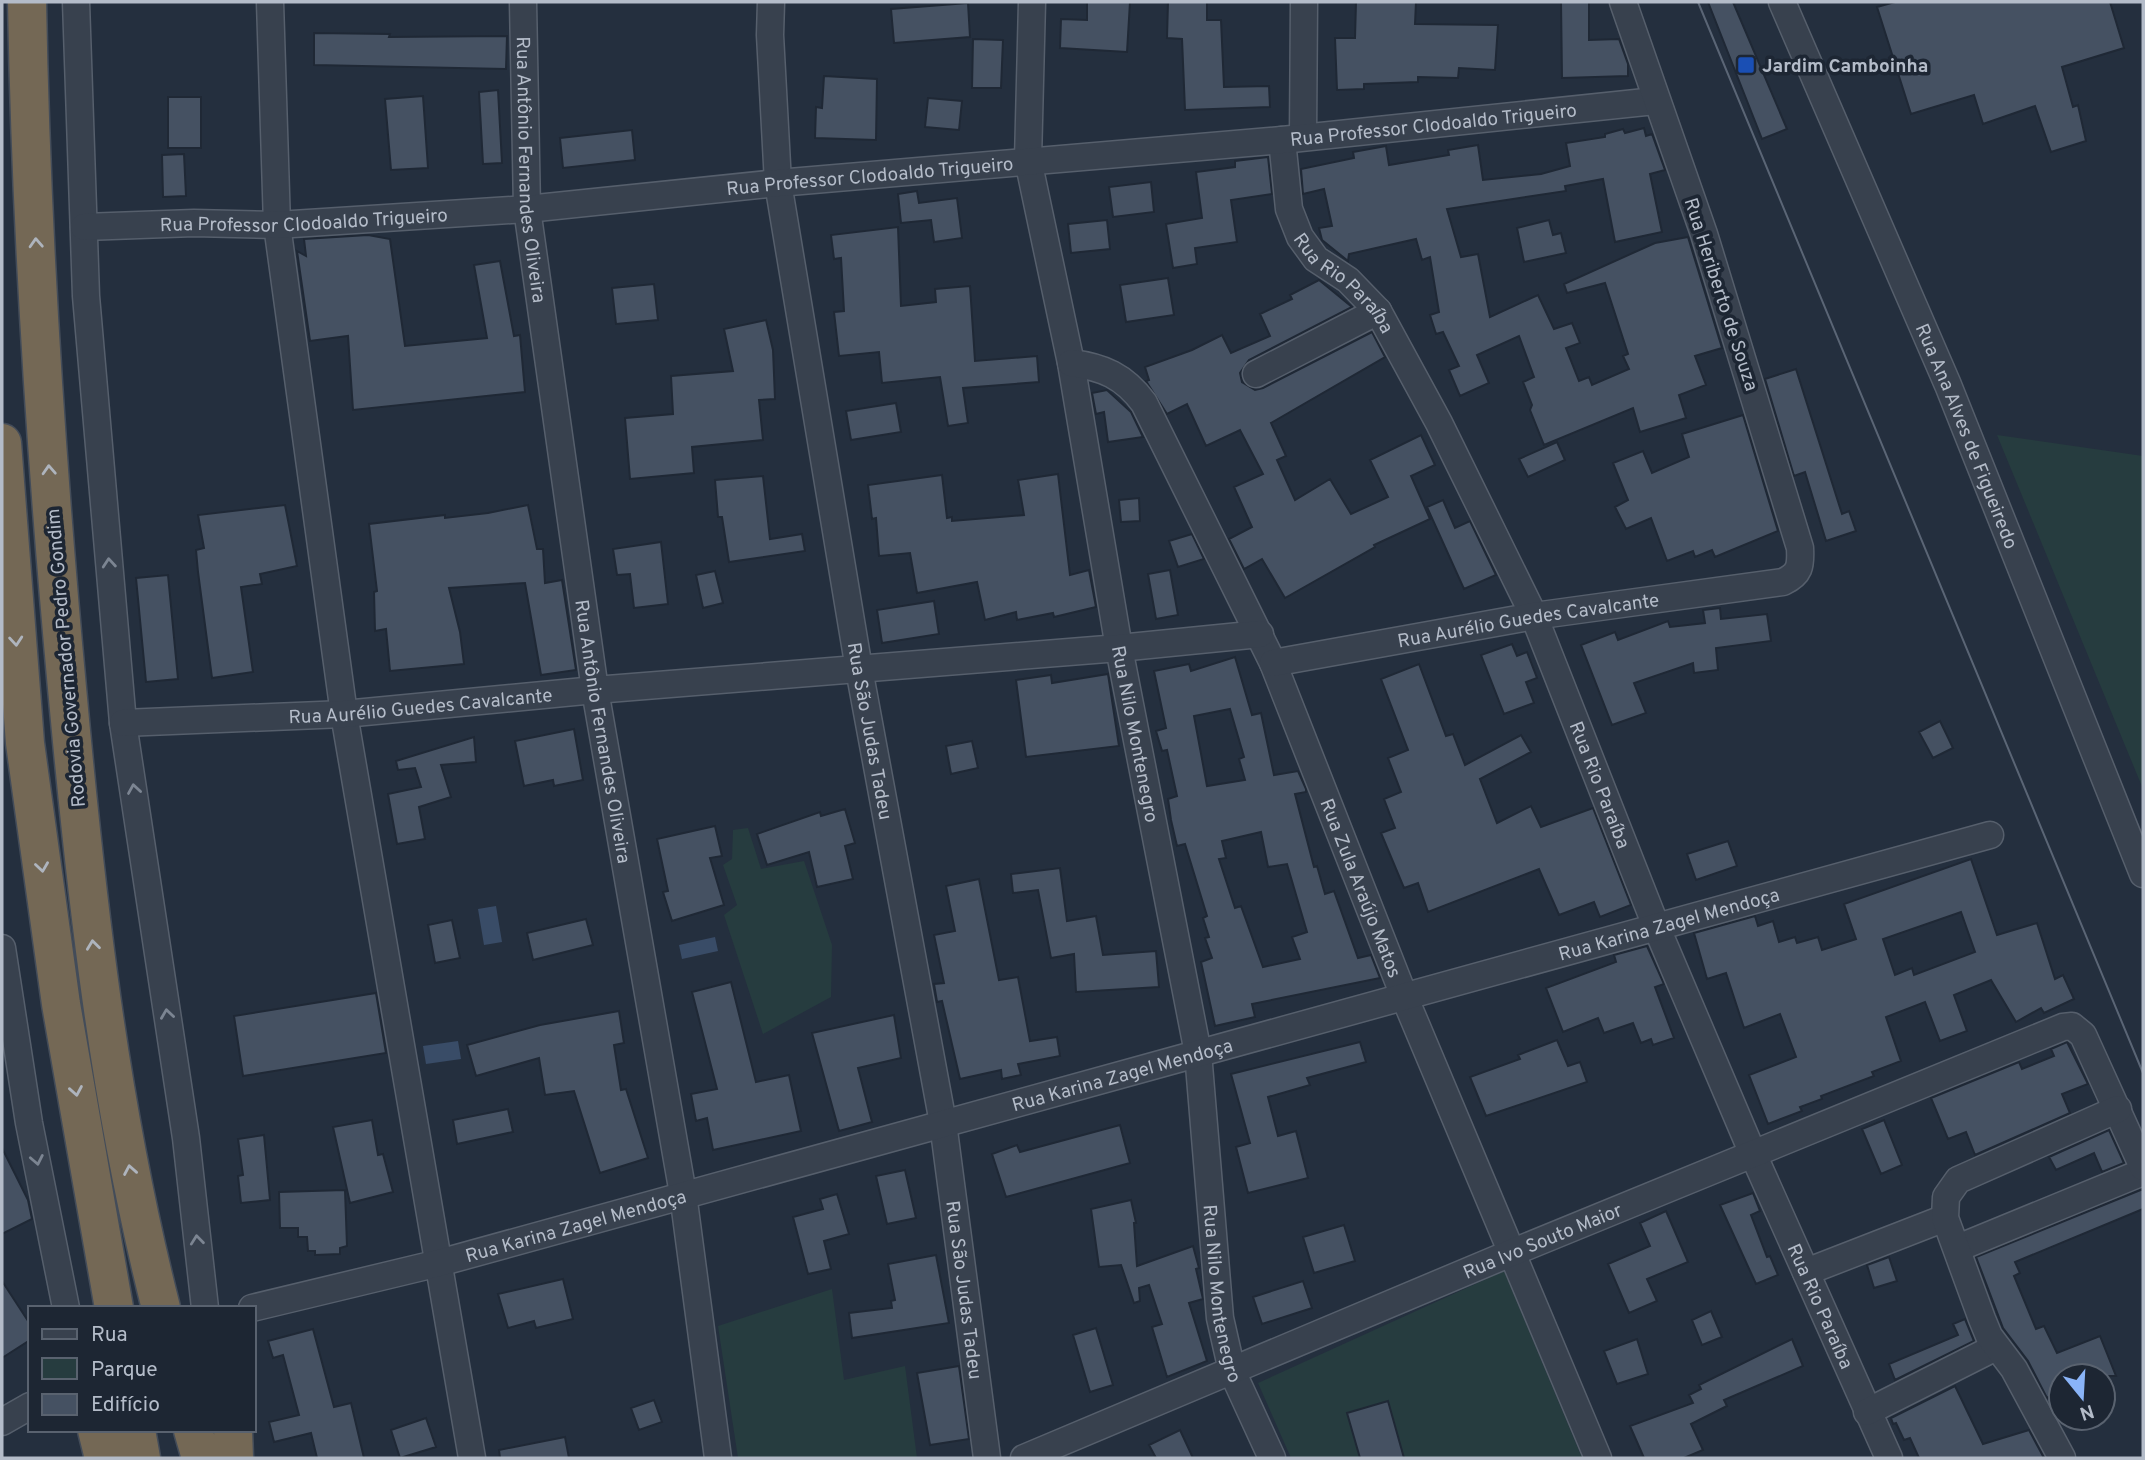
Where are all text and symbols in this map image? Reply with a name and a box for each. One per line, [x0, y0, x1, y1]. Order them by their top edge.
street label: Rua Antônio Fernandes Oliveira [510, 36, 550, 305]
marker: Jardim Camboinha [1736, 55, 1756, 75]
place label: Jardim Camboinha [1762, 55, 1928, 79]
street label: Rua Professor Clodoaldo Trigueiro [1289, 99, 1578, 153]
street label: Rua Professor Clodoaldo Trigueiro [725, 153, 1014, 202]
street label: Rua Heriberto de Souza [1677, 195, 1763, 394]
street label: Rua Professor Clodoaldo Trigueiro [160, 204, 449, 239]
street label: Rua Rio Paraíba [1287, 229, 1398, 338]
one-way arrow [29, 237, 44, 248]
street label: Rua Ana Alves de Figueiredo [1909, 320, 2022, 553]
one-way arrow [42, 464, 57, 475]
street label: Rodovia Governador Pedro Gondim [42, 507, 92, 808]
one-way arrow [102, 558, 117, 569]
street label: Rua Aurélio Guedes Cavalcante [1396, 589, 1661, 654]
street label: Rua Antônio Fernandes Oliveira [568, 598, 635, 866]
one-way arrow [8, 635, 23, 646]
street label: Rua São Judas Tadeu [841, 641, 897, 822]
street label: Rua Nilo Montenegro [1105, 644, 1163, 825]
street label: Rua Aurélio Guedes Cavalcante [288, 684, 554, 730]
street label: Rua Rio Paraíba [1563, 718, 1634, 853]
one-way arrow [126, 784, 141, 795]
street label: Rua Zula Araújo Matos [1314, 796, 1406, 982]
one-way arrow [34, 861, 49, 873]
street label: Rua Karina Zagel Mendoça [1556, 884, 1782, 968]
one-way arrow [85, 939, 100, 951]
one-way arrow [160, 1009, 175, 1020]
street label: Rua Karina Zagel Mendoça [1010, 1035, 1236, 1118]
one-way arrow [68, 1086, 83, 1097]
one-way arrow [28, 1154, 43, 1166]
one-way arrow [123, 1164, 138, 1176]
street label: Rua Karina Zagel Mendoça [463, 1185, 689, 1269]
street label: Rua São Judas Tadeu [939, 1199, 987, 1381]
street label: Rua Ivo Souto Maior [1460, 1199, 1626, 1286]
street label: Rua Nilo Montenegro [1197, 1204, 1246, 1387]
one-way arrow [190, 1234, 205, 1246]
street label: Rua Rio Paraíba [1781, 1240, 1858, 1373]
legend [28, 1306, 256, 1432]
text: Rua [91, 1322, 128, 1349]
text: Parque [91, 1357, 158, 1384]
north arrow [2047, 1362, 2117, 1432]
text: Edifício [91, 1392, 160, 1419]
text: N [2076, 1398, 2097, 1425]

